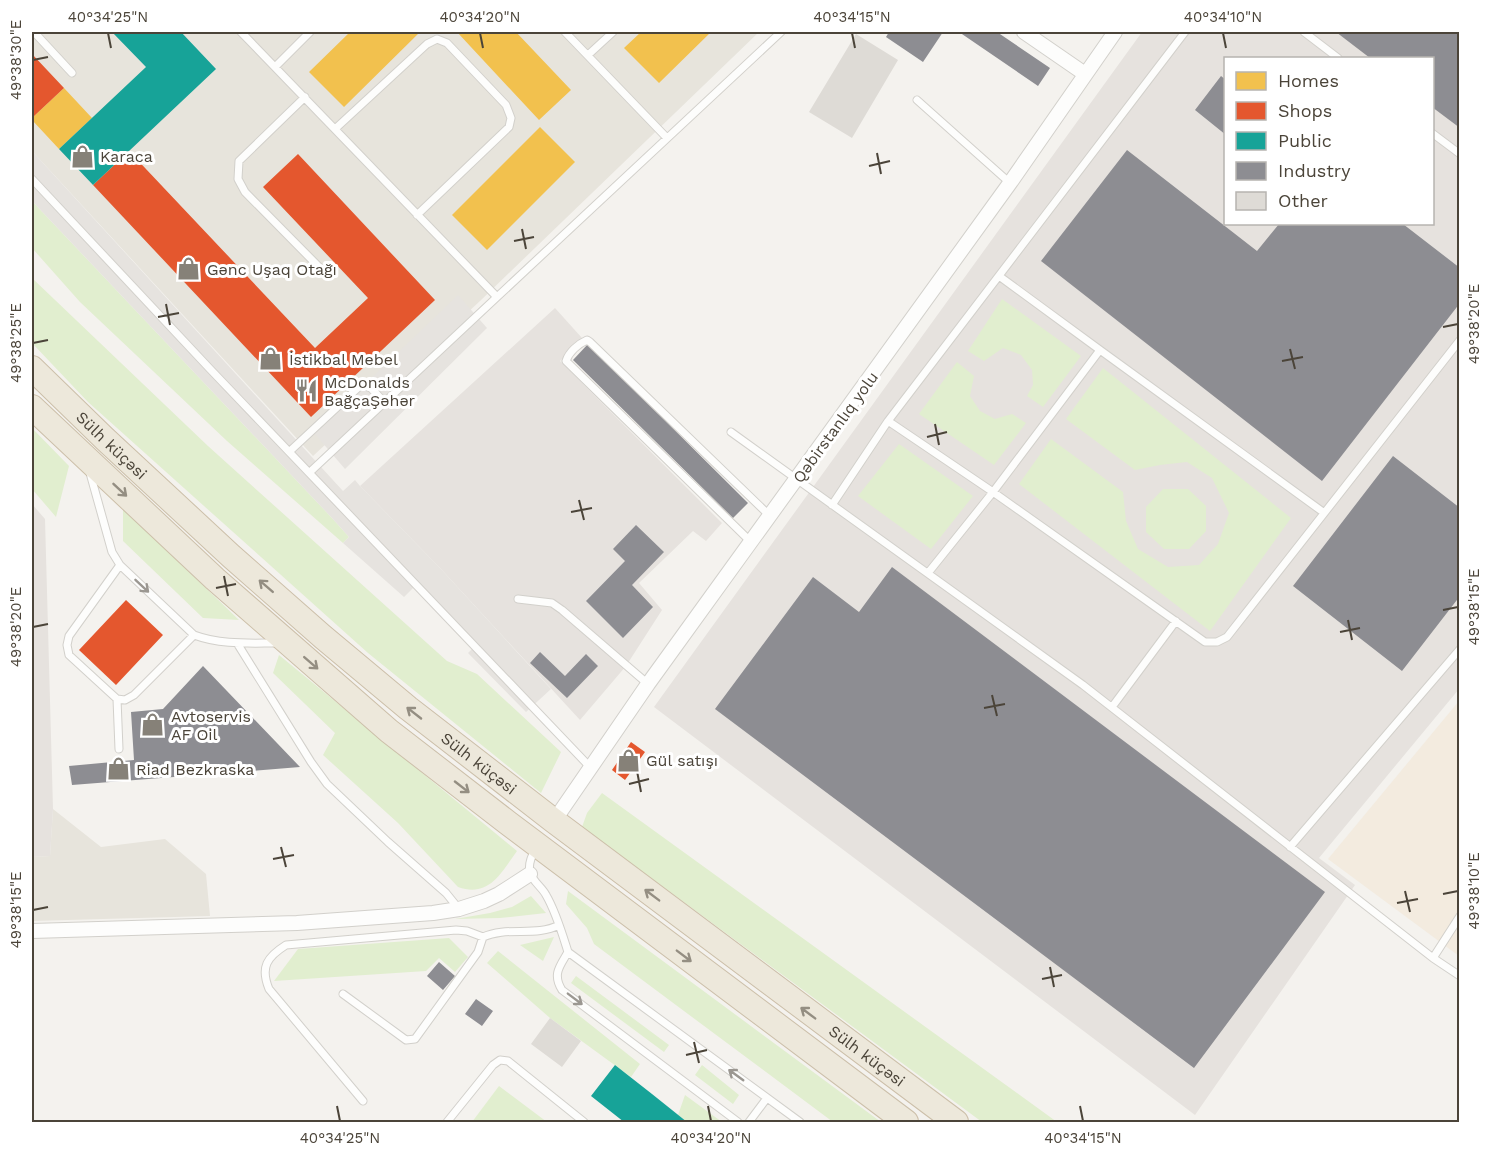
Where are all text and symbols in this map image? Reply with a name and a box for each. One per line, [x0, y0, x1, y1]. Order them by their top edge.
text: 40°34'25"N [68, 8, 148, 26]
text: 40°34'20"N [439, 8, 521, 26]
text: 40°34'15"N [813, 8, 891, 26]
text: 40°34'10"N [1184, 8, 1262, 26]
text: 49°38'30"E [7, 20, 25, 100]
legend [1224, 57, 1434, 225]
text: Homes [1278, 70, 1339, 91]
text: Shops [1278, 100, 1332, 121]
text: Public [1278, 130, 1332, 151]
shop icon: Karaca [69, 143, 95, 169]
place label: Karaca [100, 147, 153, 166]
text: Industry [1278, 160, 1351, 181]
text: Other [1278, 190, 1328, 211]
shop icon: Gənc Uşaq Otağı [176, 256, 202, 282]
place label: Gənc Uşaq Otağı [207, 260, 337, 279]
text: 49°38'20"E [1465, 284, 1483, 364]
text: 49°38'25"E [7, 303, 25, 383]
shop icon: İstikbal Mebel [258, 346, 284, 372]
place label: İstikbal Mebel [289, 350, 398, 369]
street label: Qəbirstanlıq yolu [789, 368, 882, 487]
place label: McDonalds BağçaŞəhər [324, 373, 416, 410]
restaurant icon: McDonalds BağçaŞəhər [293, 378, 319, 404]
street label: Sülh küçəsi [72, 408, 151, 483]
one-way arrow [112, 483, 127, 497]
text: 49°38'15"E [1465, 568, 1483, 646]
one-way arrow [134, 579, 149, 593]
one-way arrow [258, 579, 273, 593]
text: 49°38'20"E [7, 587, 25, 667]
one-way arrow [303, 656, 318, 670]
one-way arrow [406, 706, 422, 719]
place label: Avtoservis AF Oil [171, 707, 251, 744]
shop icon: Avtoservis AF Oil [140, 712, 166, 738]
street label: Sülh küçəsi [437, 728, 520, 799]
shop icon: Gül satışı [615, 747, 641, 773]
place label: Gül satışı [646, 751, 718, 770]
shop icon: Riad Bezkraska [105, 756, 131, 782]
place label: Riad Bezkraska [136, 760, 254, 779]
one-way arrow [453, 781, 469, 794]
text: 49°38'10"E [1465, 852, 1483, 930]
text: 49°38'15"E [7, 871, 25, 949]
one-way arrow [645, 889, 661, 901]
one-way arrow [676, 949, 692, 962]
one-way arrow [567, 993, 583, 1006]
one-way arrow [800, 1006, 816, 1019]
street label: Sülh küçəsi [825, 1021, 909, 1091]
one-way arrow [728, 1069, 744, 1082]
text: 40°34'25"N [300, 1129, 380, 1147]
text: 40°34'20"N [670, 1129, 752, 1147]
text: 40°34'15"N [1044, 1129, 1122, 1147]

